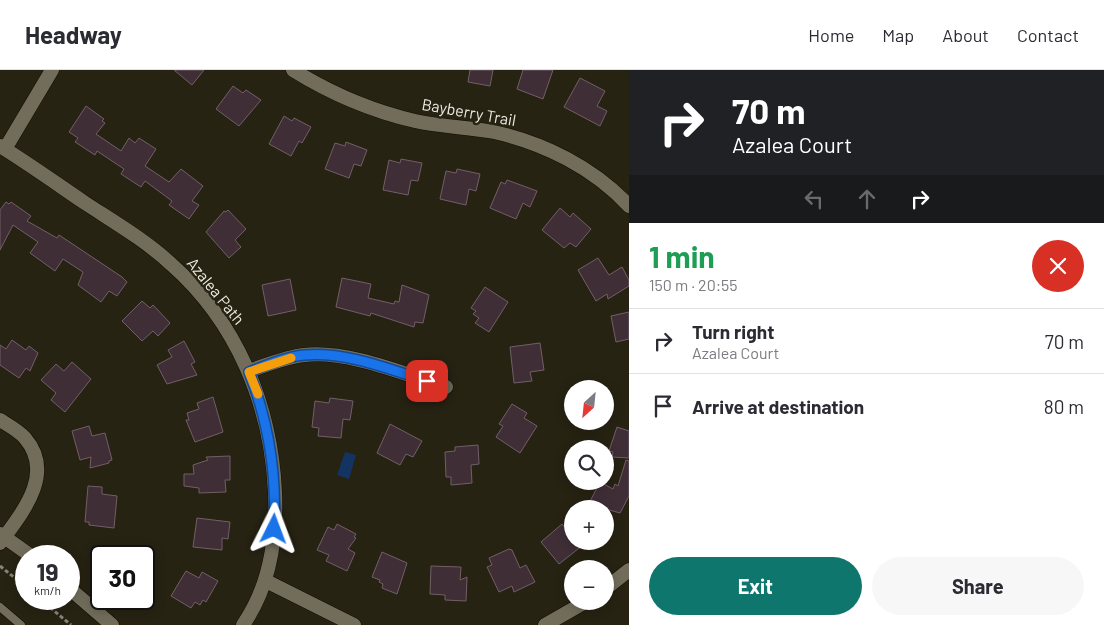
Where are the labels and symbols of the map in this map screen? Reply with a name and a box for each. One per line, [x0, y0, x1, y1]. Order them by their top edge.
street label: Bayberry Trail [421, 94, 518, 129]
street label: Azalea Path [184, 253, 249, 328]
pin [406, 360, 448, 402]
north arrow [564, 380, 614, 430]
position arrow [247, 502, 299, 554]
speed limit sign: 30 [90, 545, 155, 610]

